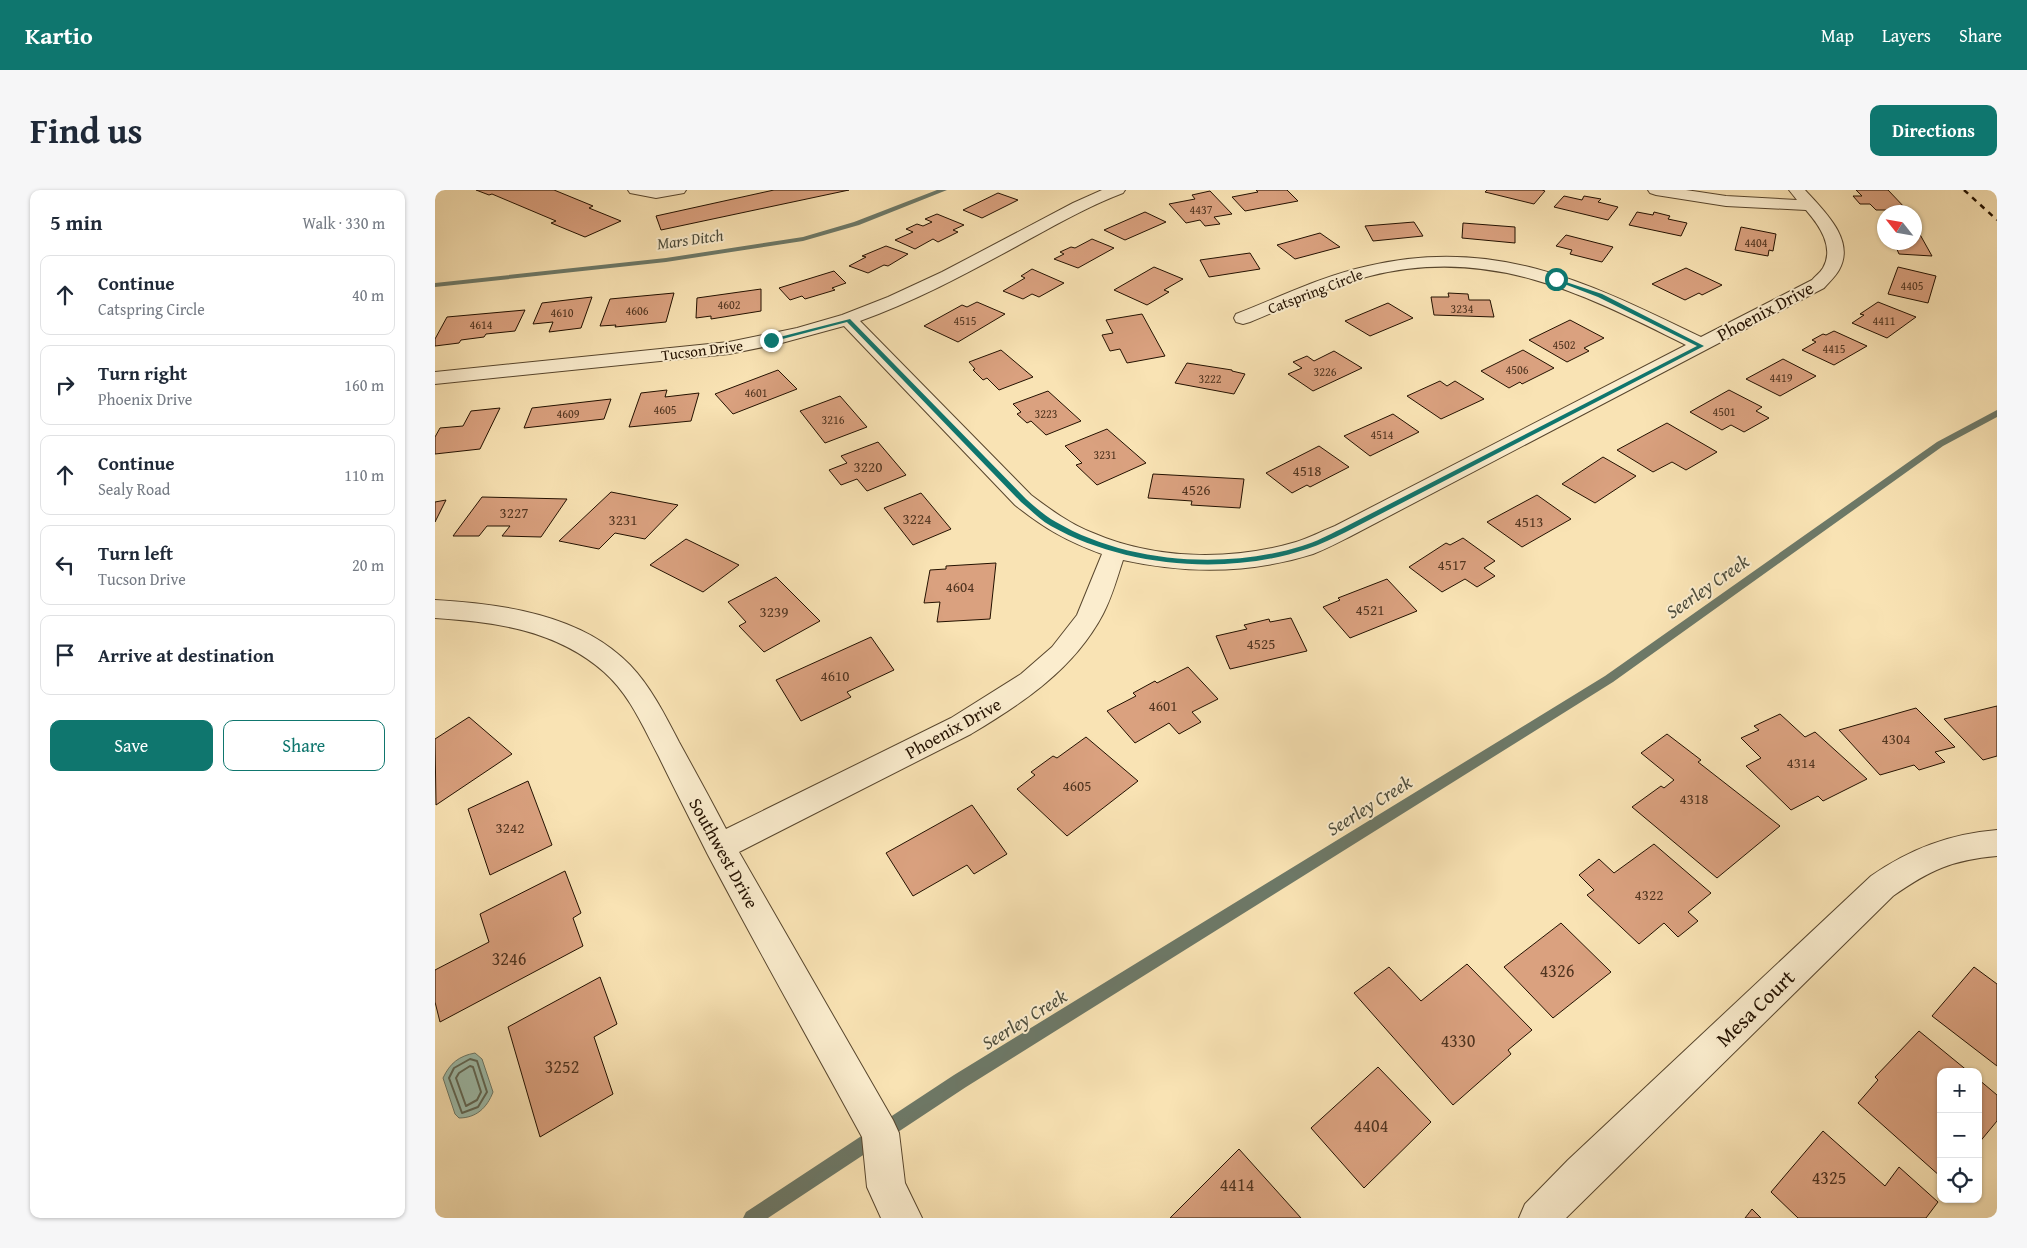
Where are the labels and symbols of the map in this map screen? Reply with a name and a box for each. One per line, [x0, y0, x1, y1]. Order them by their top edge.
house number: 4437 [1189, 201, 1213, 218]
north arrow [1877, 205, 1922, 250]
water label: Mars Ditch [655, 222, 725, 256]
house number: 4404 [1744, 234, 1768, 251]
street label: Catspring Circle [1264, 263, 1366, 319]
route start [1545, 268, 1568, 291]
street label: Phoenix Drive [1712, 274, 1818, 348]
house number: 4405 [1900, 277, 1924, 294]
house number: 4602 [717, 296, 741, 313]
house number: 3234 [1450, 300, 1474, 317]
house number: 4606 [625, 302, 649, 319]
house number: 4610 [550, 304, 574, 321]
house number: 4515 [953, 312, 977, 329]
house number: 4411 [1872, 312, 1896, 329]
house number: 4614 [469, 316, 493, 333]
route end [760, 329, 783, 352]
street label: Tucson Drive [660, 335, 744, 365]
house number: 4502 [1552, 336, 1576, 353]
house number: 4415 [1822, 340, 1846, 357]
house number: 4506 [1505, 361, 1529, 378]
house number: 3226 [1313, 363, 1337, 380]
house number: 4419 [1769, 369, 1793, 386]
house number: 3222 [1198, 370, 1222, 387]
house number: 4601 [744, 384, 768, 401]
house number: 4605 [653, 401, 677, 418]
house number: 4501 [1712, 403, 1736, 420]
house number: 4609 [556, 405, 580, 422]
house number: 3223 [1034, 405, 1058, 422]
house number: 3216 [821, 411, 845, 428]
house number: 4514 [1370, 426, 1394, 443]
house number: 3231 [1093, 446, 1117, 463]
house number: 3220 [854, 456, 882, 477]
house number: 4518 [1293, 460, 1321, 481]
house number: 4526 [1182, 479, 1210, 500]
house number: 3227 [500, 502, 528, 523]
house number: 3224 [903, 508, 931, 529]
house number: 3231 [609, 509, 637, 530]
house number: 4513 [1515, 511, 1543, 532]
water label: Seerley Creek [1660, 547, 1755, 625]
house number: 4517 [1438, 554, 1466, 575]
house number: 4604 [946, 576, 974, 597]
house number: 4521 [1356, 599, 1384, 620]
house number: 3239 [760, 601, 788, 622]
house number: 4525 [1247, 633, 1275, 654]
house number: 4610 [821, 665, 849, 686]
street label: Phoenix Drive [900, 690, 1006, 766]
house number: 4601 [1149, 695, 1177, 716]
house number: 4304 [1882, 728, 1910, 749]
house number: 4314 [1787, 752, 1815, 773]
water label: Seerley Creek [1321, 768, 1417, 842]
house number: 4605 [1063, 775, 1091, 796]
house number: 4318 [1680, 788, 1708, 809]
street label: Southwest Drive [682, 793, 766, 913]
house number: 3242 [496, 817, 524, 838]
house number: 4322 [1635, 884, 1663, 905]
house number: 3246 [492, 945, 526, 972]
house number: 4326 [1540, 957, 1574, 984]
street label: Mesa Court [1708, 962, 1802, 1054]
water label: Seerley Creek [976, 982, 1072, 1056]
house number: 4330 [1441, 1027, 1476, 1054]
house number: 3252 [545, 1053, 579, 1080]
house number: 4404 [1354, 1112, 1388, 1139]
house number: 4325 [1812, 1164, 1846, 1191]
house number: 4414 [1220, 1171, 1254, 1198]

